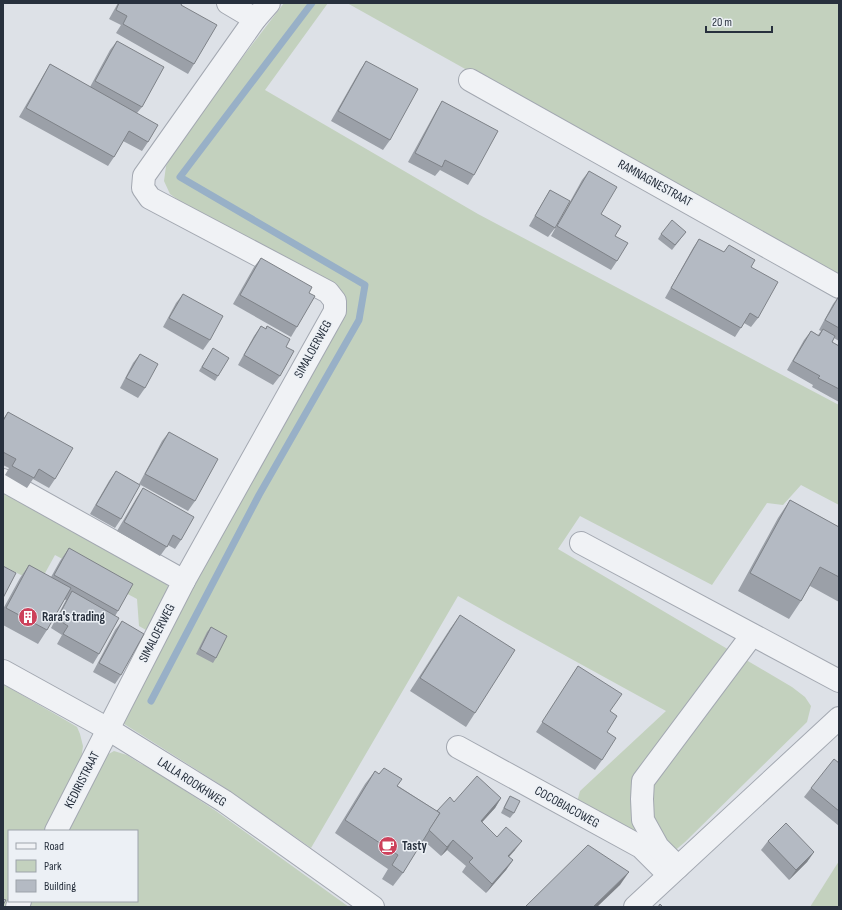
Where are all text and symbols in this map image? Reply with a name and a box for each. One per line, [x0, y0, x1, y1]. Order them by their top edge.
scale bar [706, 8, 772, 34]
text: 20 m [712, 15, 732, 30]
street label: RAMNAGNESTRAAT [615, 156, 695, 210]
street label: SIMALOERWEG [291, 317, 335, 381]
street label: SIMALOERWEG [135, 601, 179, 665]
building icon: Rara's trading [17, 606, 39, 628]
place label: Rara's trading [42, 609, 106, 625]
street label: KEDIRISTRAAT [61, 749, 103, 811]
street label: LALLA ROOKHWEG [154, 754, 230, 810]
street label: COCOBIACOWEG [532, 783, 602, 831]
legend [8, 830, 138, 902]
cafe icon: Tasty [377, 835, 399, 857]
place label: Tasty [402, 838, 428, 854]
text: Road [44, 839, 64, 854]
text: Park [44, 859, 62, 874]
text: Building [44, 879, 76, 894]

